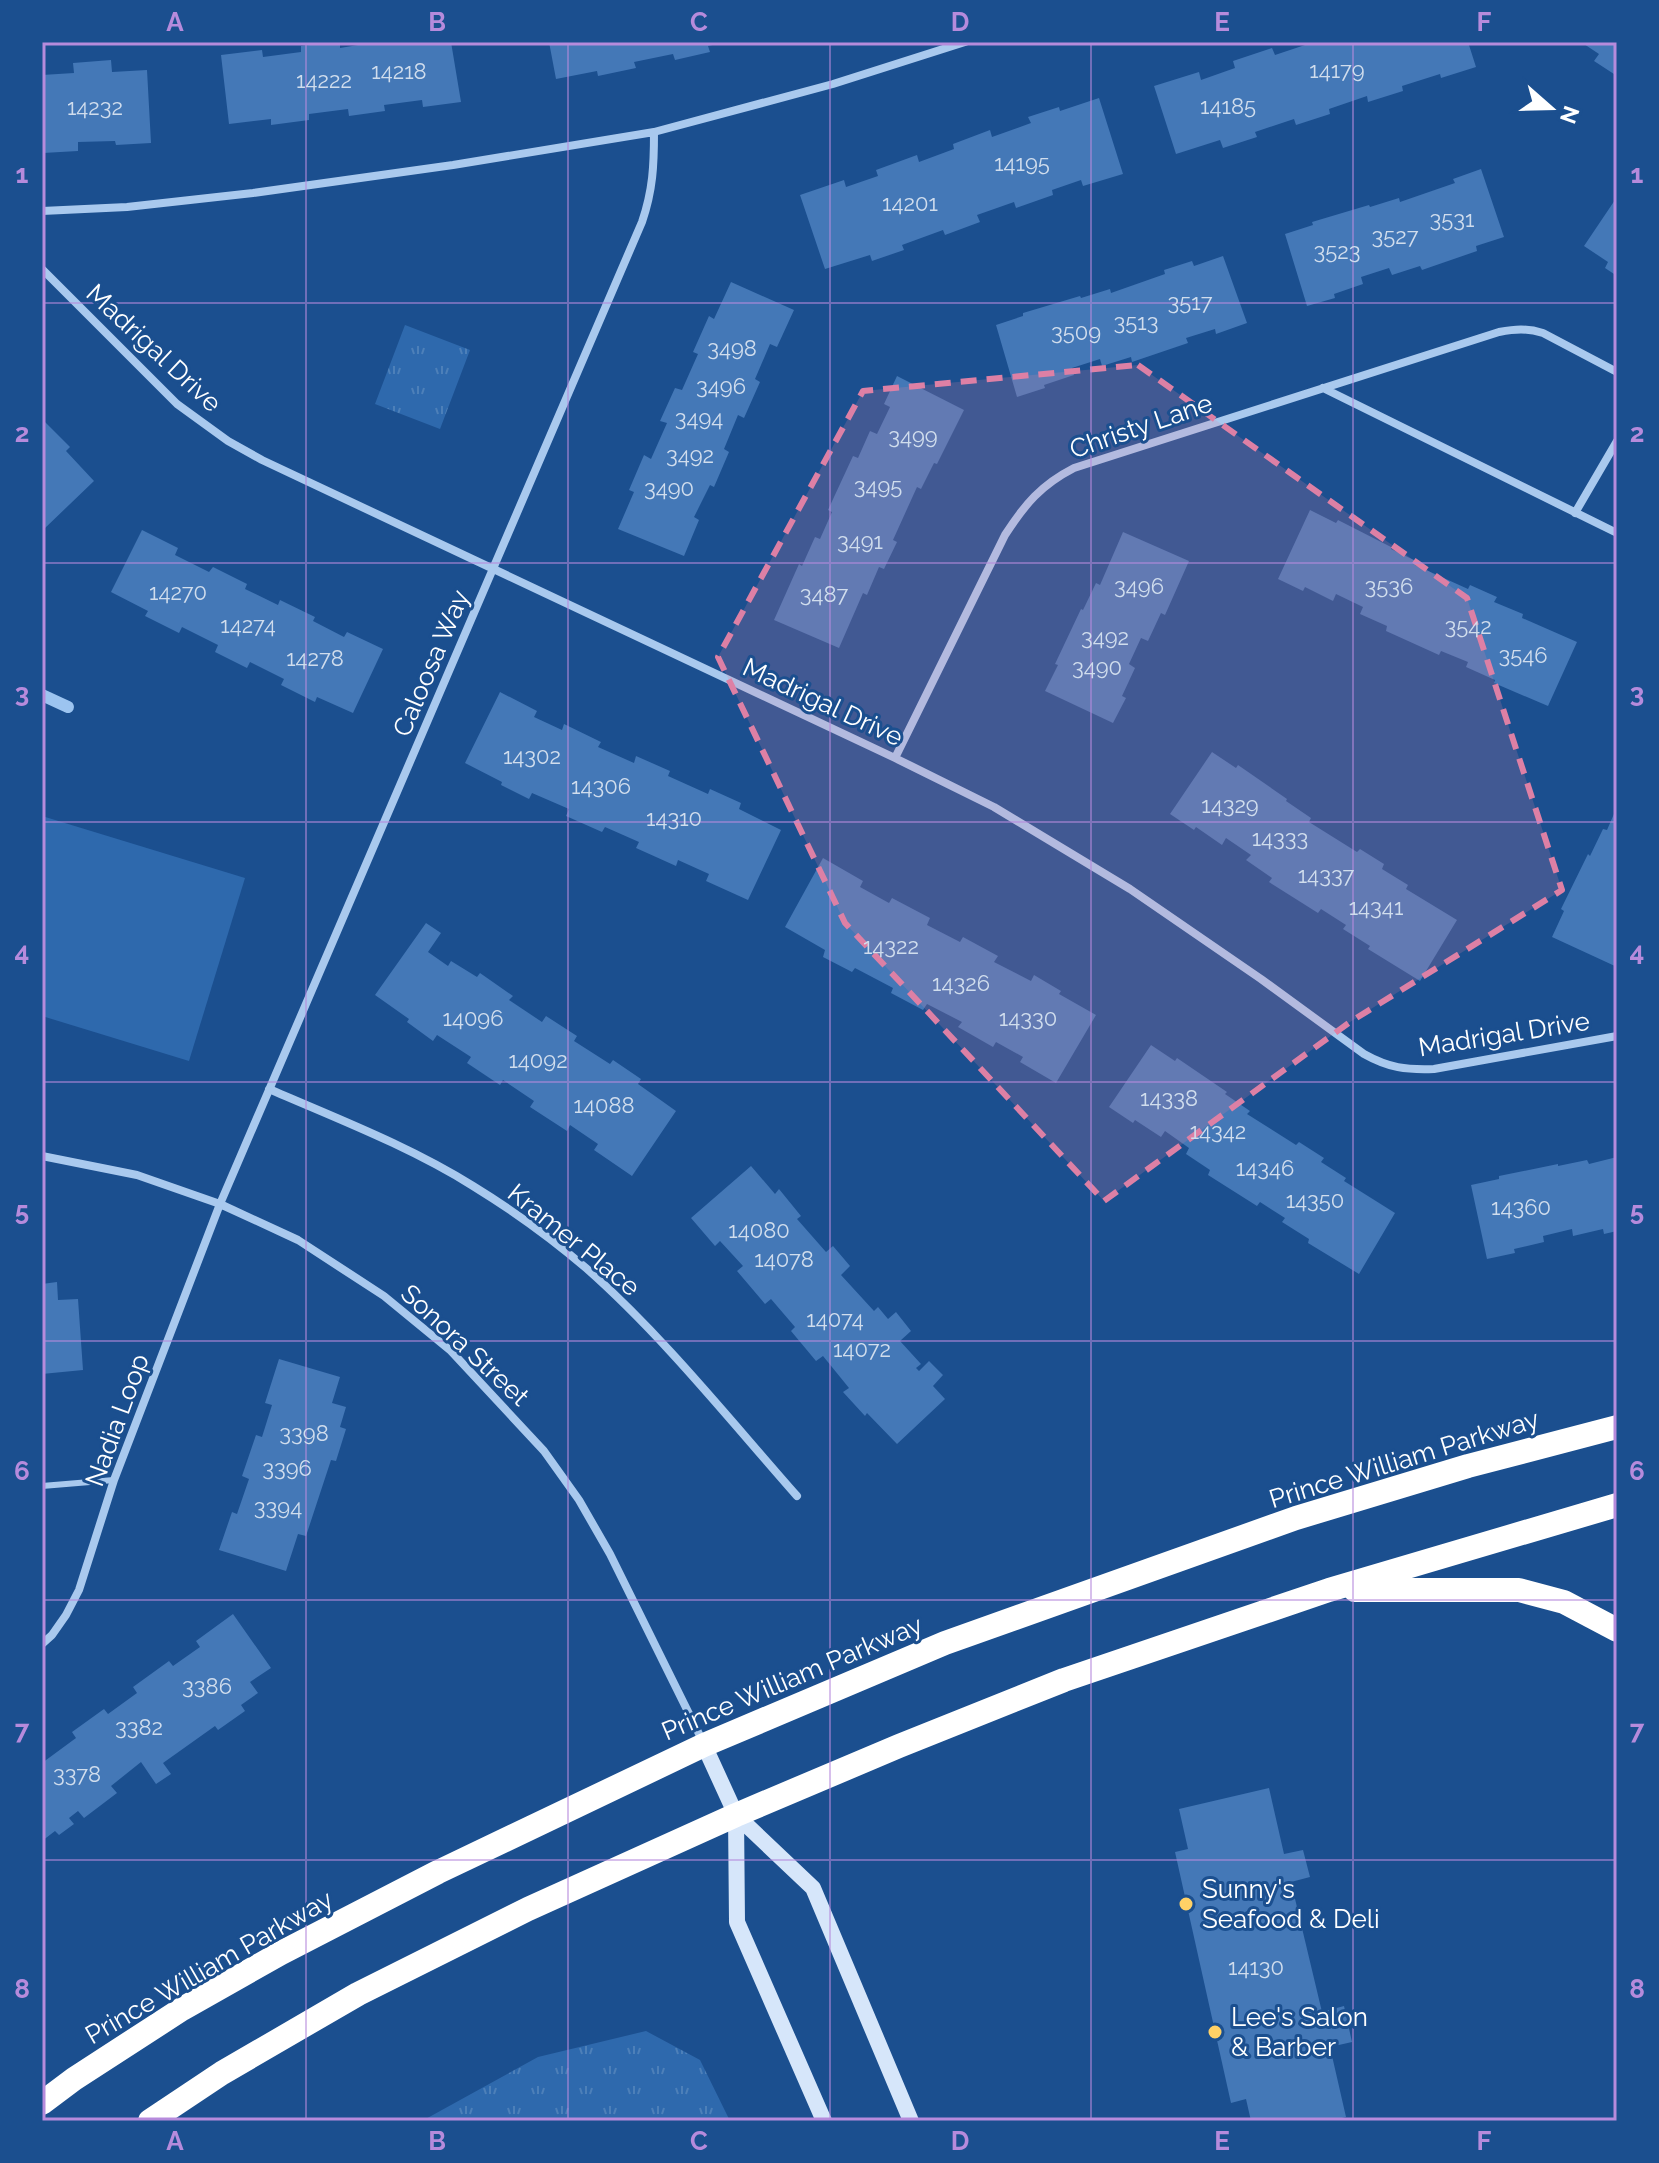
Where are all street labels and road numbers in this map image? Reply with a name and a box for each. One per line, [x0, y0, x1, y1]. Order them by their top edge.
street label: Madrigal Drive [81, 278, 227, 418]
street label: Christy Lane [1066, 388, 1216, 464]
street label: Caloosa Way [387, 585, 475, 741]
street label: Madrigal Drive [738, 652, 908, 752]
street label: Madrigal Drive [1416, 1006, 1592, 1062]
street label: Kramer Place [502, 1178, 646, 1302]
street label: Sonora Street [395, 1278, 535, 1412]
street label: Nadia Loop [79, 1350, 155, 1490]
street label: Prince William Parkway [1266, 1404, 1542, 1514]
street label: Prince William Parkway [657, 1609, 927, 1747]
street label: Prince William Parkway [80, 1884, 338, 2050]

